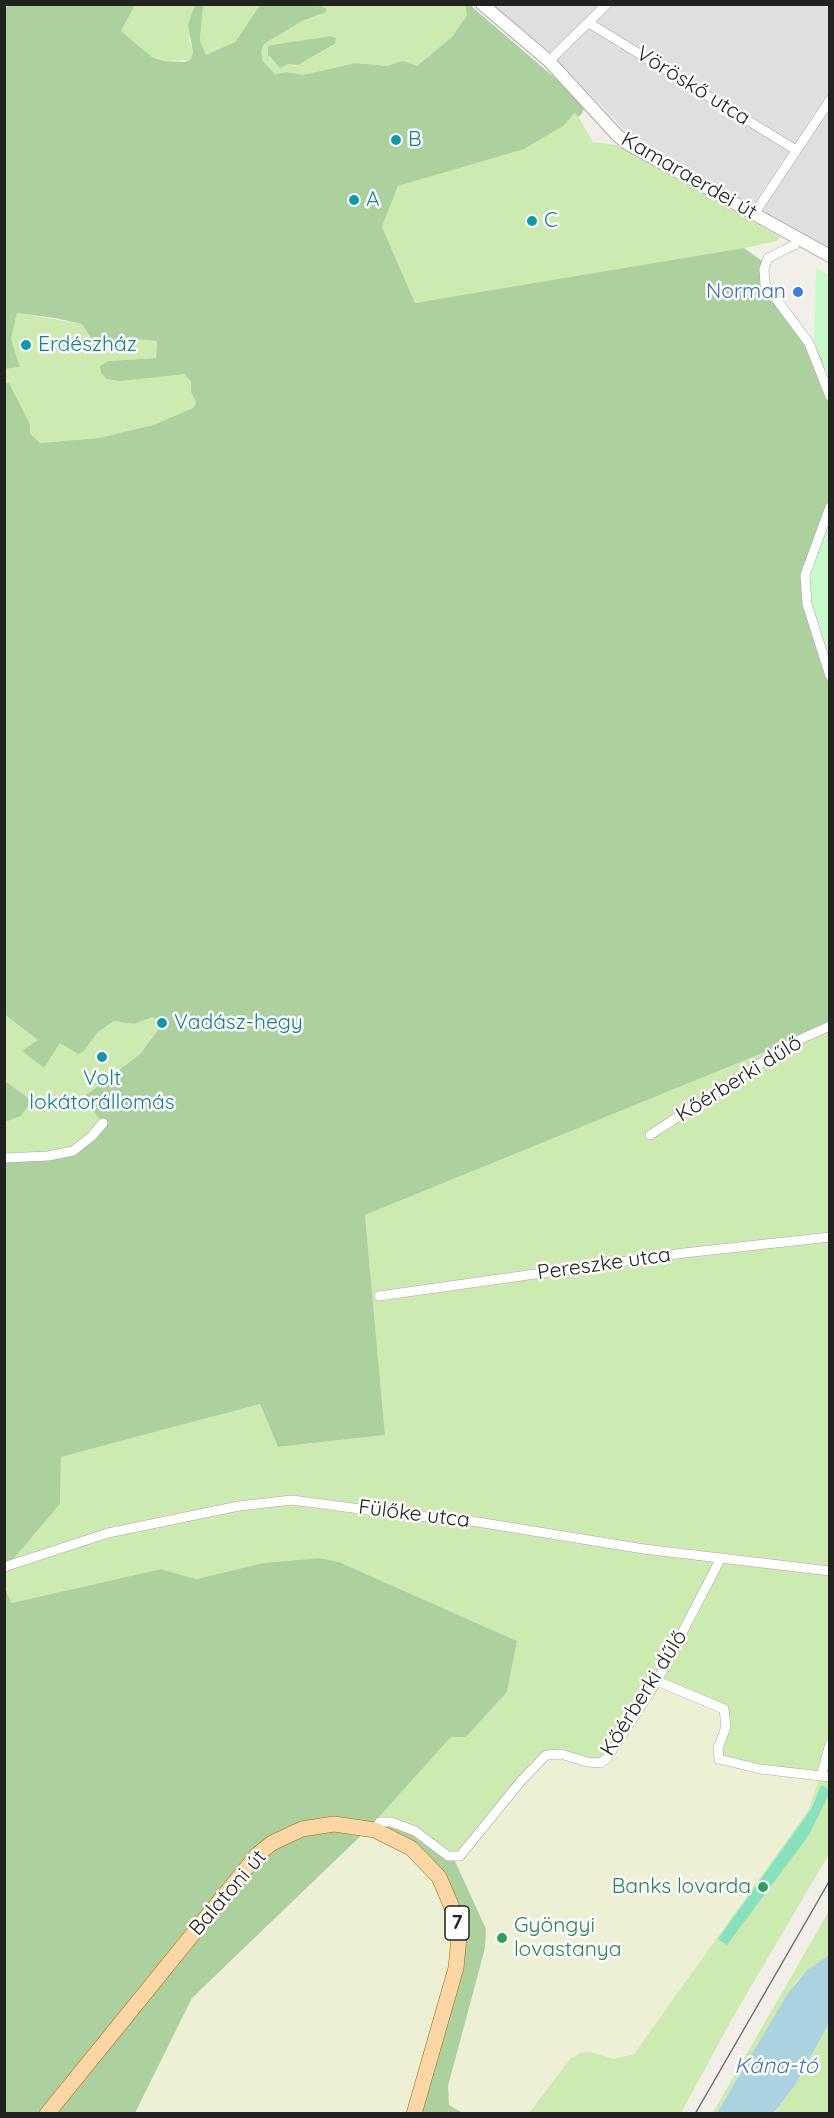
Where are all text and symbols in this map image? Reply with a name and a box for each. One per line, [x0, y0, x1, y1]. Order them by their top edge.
street label: Vöröskő utca [631, 41, 755, 131]
place label: B [408, 127, 422, 153]
street label: Kamaraerdei út [617, 127, 761, 225]
marker: B [389, 133, 403, 147]
place label: A [366, 187, 380, 213]
marker: A [347, 193, 361, 207]
place label: C [544, 208, 558, 234]
marker: C [525, 214, 539, 228]
place label: Norman [706, 279, 786, 305]
marker: Norman [791, 285, 805, 299]
place label: Erdészház [38, 332, 137, 358]
marker: Erdészház [19, 338, 33, 352]
place label: Vadász-hegy [174, 1010, 303, 1036]
marker: Vadász-hegy [155, 1016, 169, 1030]
street label: Kőérberki dűlő [671, 1030, 807, 1128]
marker: Volt lokátorállomás [95, 1050, 109, 1064]
place label: Volt lokátorállomás [29, 1066, 175, 1116]
street label: Pereszke utca [536, 1242, 672, 1286]
street label: Fülőke utca [357, 1495, 471, 1533]
street label: Kőérberki dűlő [595, 1625, 693, 1761]
street label: Balatoni út [184, 1845, 272, 1941]
place label: Banks lovarda [612, 1874, 751, 1900]
marker: Banks lovarda [756, 1880, 770, 1894]
road number: 7 [445, 1906, 469, 1940]
place label: Gyöngyi lovastanya [514, 1913, 621, 1963]
marker: Gyöngyi lovastanya [495, 1931, 509, 1945]
water label: Kána-tó [734, 2053, 818, 2079]

